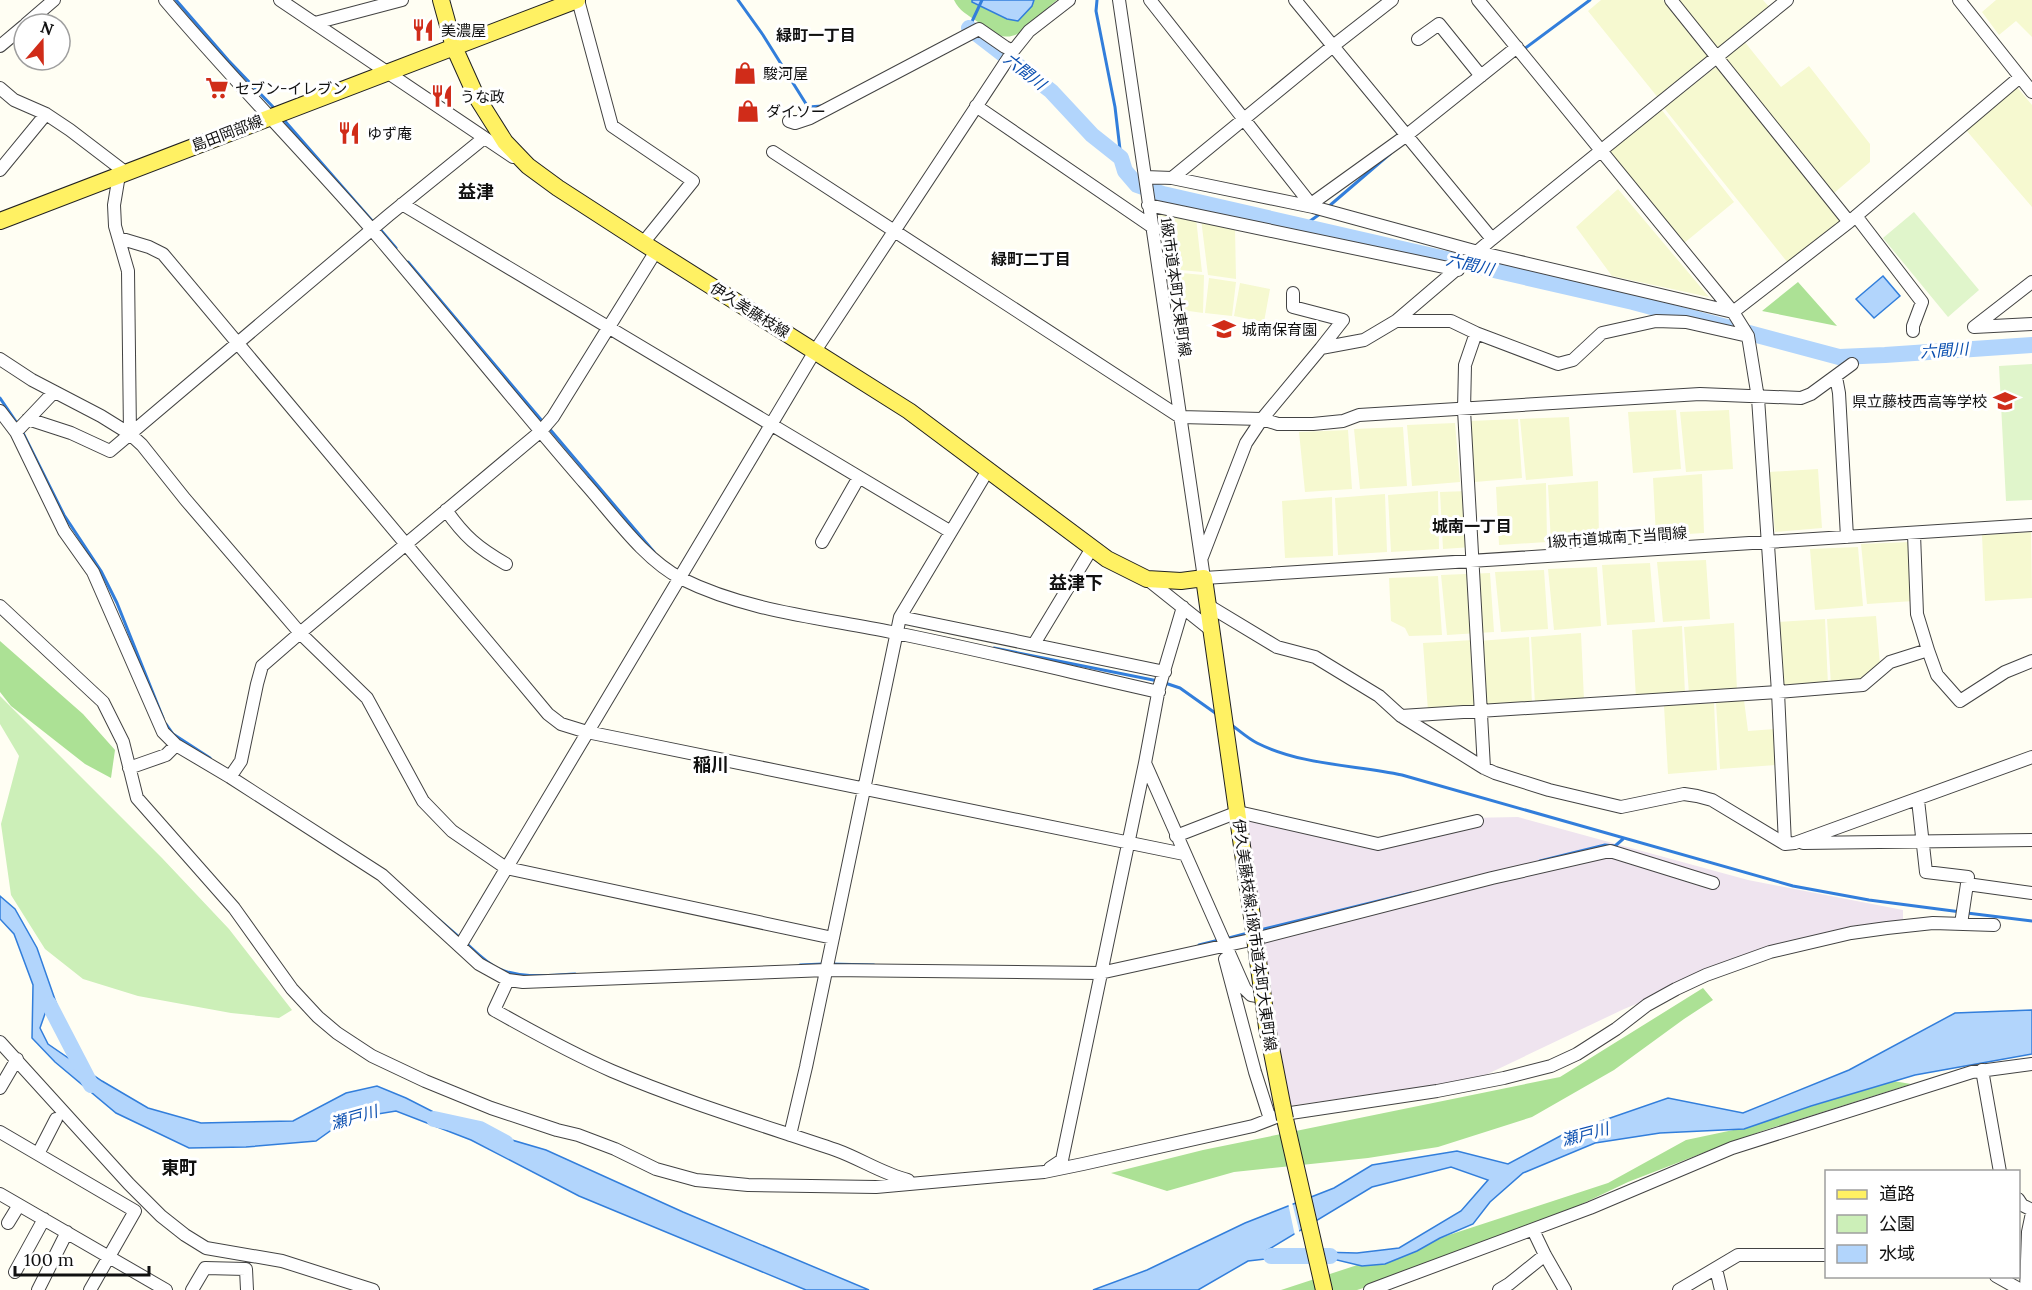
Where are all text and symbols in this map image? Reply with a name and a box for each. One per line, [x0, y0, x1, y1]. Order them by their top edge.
north arrow [12, 12, 72, 72]
text: N [38, 16, 56, 39]
restaurant icon: 美濃屋 [410, 17, 436, 43]
place label: 美濃屋 [441, 21, 486, 40]
district label: 緑町一丁目 [776, 25, 856, 45]
water label: 六間川 [1000, 48, 1052, 95]
shop icon: 駿河屋 [732, 60, 758, 86]
place label: 駿河屋 [763, 64, 808, 83]
supermarket icon: セブン-イレブン [204, 75, 230, 101]
place label: セブン-イレブン [235, 79, 347, 98]
restaurant icon: うな政 [429, 83, 455, 109]
place label: うな政 [460, 87, 505, 106]
shop icon: ダイソー [735, 98, 761, 124]
place label: ダイソー [766, 102, 826, 121]
street label: 島田岡部線 [189, 111, 265, 155]
restaurant icon: ゆず庵 [336, 120, 362, 146]
place label: ゆず庵 [367, 124, 412, 143]
district label: 益津 [458, 180, 494, 203]
street label: 1級市道本町大東町線 [1157, 216, 1195, 358]
district label: 緑町二丁目 [991, 249, 1071, 269]
water label: 六間川 [1444, 249, 1498, 280]
street label: 伊久美藤枝線 [707, 278, 793, 342]
school or university icon: 城南保育園 [1211, 316, 1237, 342]
place label: 城南保育園 [1242, 320, 1317, 339]
water label: 六間川 [1919, 338, 1971, 362]
school or university icon: 県立藤枝西高等学校 [1992, 388, 2018, 414]
place label: 県立藤枝西高等学校 [1852, 392, 1987, 411]
district label: 城南一丁目 [1432, 516, 1512, 536]
street label: 1級市道城南下当間線 [1546, 523, 1688, 551]
district label: 益津下 [1049, 571, 1103, 594]
district label: 稲川 [693, 753, 729, 776]
street label: 伊久美藤枝線;1級市道本町大東町線 [1229, 818, 1281, 1052]
water label: 瀬戸川 [328, 1100, 382, 1133]
water label: 瀬戸川 [1559, 1118, 1613, 1150]
district label: 東町 [161, 1156, 197, 1179]
legend [1825, 1170, 2020, 1278]
text: 道路 [1879, 1182, 1915, 1205]
text: 公園 [1879, 1212, 1915, 1235]
scale bar [15, 1239, 148, 1277]
text: 水域 [1879, 1242, 1915, 1265]
text: 100 m [24, 1248, 74, 1271]

